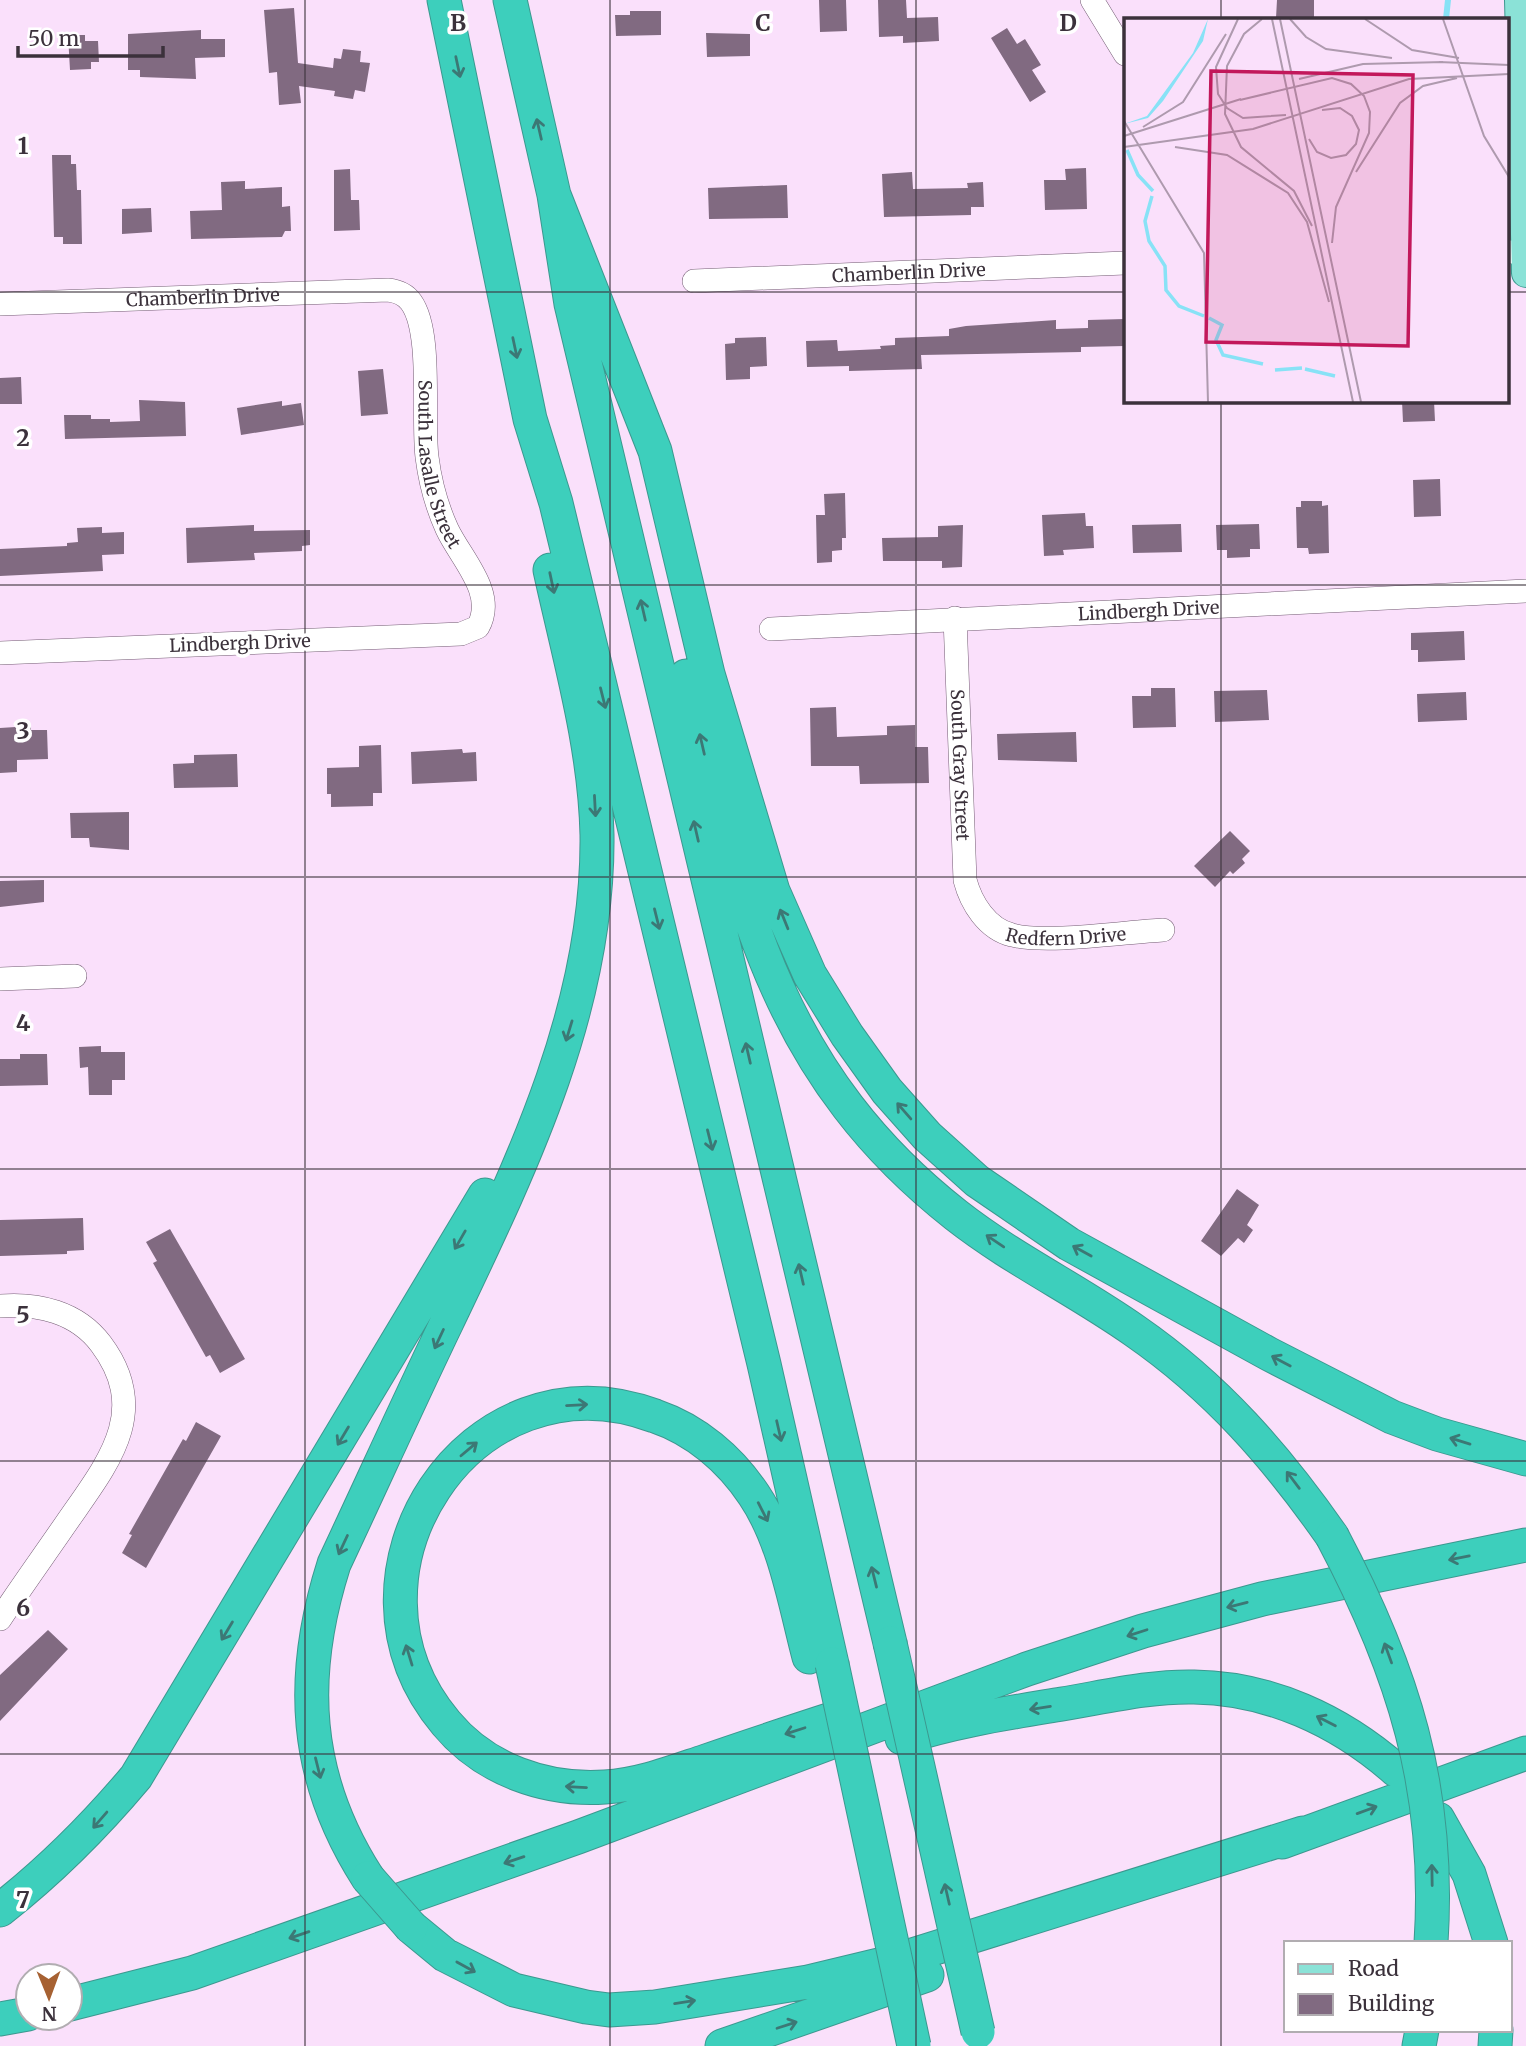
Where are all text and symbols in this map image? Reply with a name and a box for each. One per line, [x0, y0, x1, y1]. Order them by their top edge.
text: B [450, 8, 466, 37]
text: C [755, 8, 771, 37]
text: D [1059, 8, 1077, 37]
scale bar [18, 14, 163, 58]
inset map [1124, 18, 1508, 402]
text: 50 m [28, 25, 79, 52]
one-way arrow [451, 55, 465, 78]
one-way arrow [532, 118, 545, 141]
text: 1 [18, 131, 29, 160]
street label: Chamberlin Drive [832, 257, 986, 287]
street label: Chamberlin Drive [126, 282, 280, 311]
one-way arrow [509, 336, 523, 359]
street label: South Lasalle Street [414, 380, 467, 552]
text: 2 [16, 423, 30, 452]
one-way arrow [546, 571, 560, 594]
street label: Lindbergh Drive [1077, 595, 1220, 625]
one-way arrow [636, 599, 650, 622]
street label: Lindbergh Drive [169, 629, 311, 657]
one-way arrow [597, 686, 611, 709]
street label: South Gray Street [946, 689, 975, 841]
text: 3 [16, 716, 30, 745]
one-way arrow [695, 733, 709, 756]
one-way arrow [589, 794, 602, 817]
one-way arrow [689, 820, 702, 843]
one-way arrow [651, 907, 664, 930]
one-way arrow [776, 909, 789, 931]
street label: Redfern Drive [1003, 922, 1127, 950]
text: 4 [16, 1008, 31, 1037]
one-way arrow [562, 1019, 574, 1041]
one-way arrow [741, 1042, 754, 1065]
one-way arrow [896, 1102, 912, 1120]
one-way arrow [704, 1128, 717, 1151]
one-way arrow [452, 1230, 466, 1250]
one-way arrow [986, 1234, 1005, 1249]
one-way arrow [1072, 1244, 1093, 1257]
one-way arrow [793, 1263, 807, 1286]
text: 5 [16, 1300, 30, 1329]
one-way arrow [432, 1328, 445, 1349]
one-way arrow [1271, 1354, 1292, 1367]
one-way arrow [566, 1398, 589, 1411]
one-way arrow [773, 1419, 787, 1442]
one-way arrow [336, 1425, 350, 1445]
one-way arrow [1449, 1434, 1471, 1447]
one-way arrow [460, 1441, 478, 1457]
one-way arrow [1286, 1471, 1300, 1490]
one-way arrow [757, 1501, 771, 1522]
one-way arrow [336, 1534, 349, 1556]
one-way arrow [1448, 1551, 1471, 1565]
one-way arrow [866, 1566, 880, 1589]
text: 6 [16, 1593, 30, 1622]
one-way arrow [1226, 1599, 1248, 1612]
one-way arrow [219, 1621, 233, 1641]
one-way arrow [1126, 1627, 1148, 1640]
one-way arrow [1381, 1642, 1393, 1664]
one-way arrow [402, 1644, 415, 1666]
one-way arrow [1029, 1702, 1052, 1715]
one-way arrow [1316, 1714, 1337, 1727]
one-way arrow [785, 1726, 807, 1738]
one-way arrow [312, 1756, 325, 1778]
one-way arrow [565, 1780, 588, 1793]
one-way arrow [1356, 1803, 1378, 1815]
one-way arrow [92, 1810, 108, 1828]
one-way arrow [503, 1855, 525, 1867]
one-way arrow [1425, 1863, 1439, 1886]
one-way arrow [940, 1883, 953, 1906]
text: 7 [16, 1885, 30, 1914]
one-way arrow [289, 1930, 311, 1942]
legend [1284, 1941, 1512, 2032]
text: Road [1348, 1955, 1399, 1982]
one-way arrow [455, 1960, 475, 1974]
north arrow [14, 1962, 84, 2032]
text: Building [1348, 1990, 1435, 2017]
one-way arrow [673, 1995, 696, 2008]
text: N [42, 2002, 57, 2026]
one-way arrow [776, 2018, 798, 2031]

